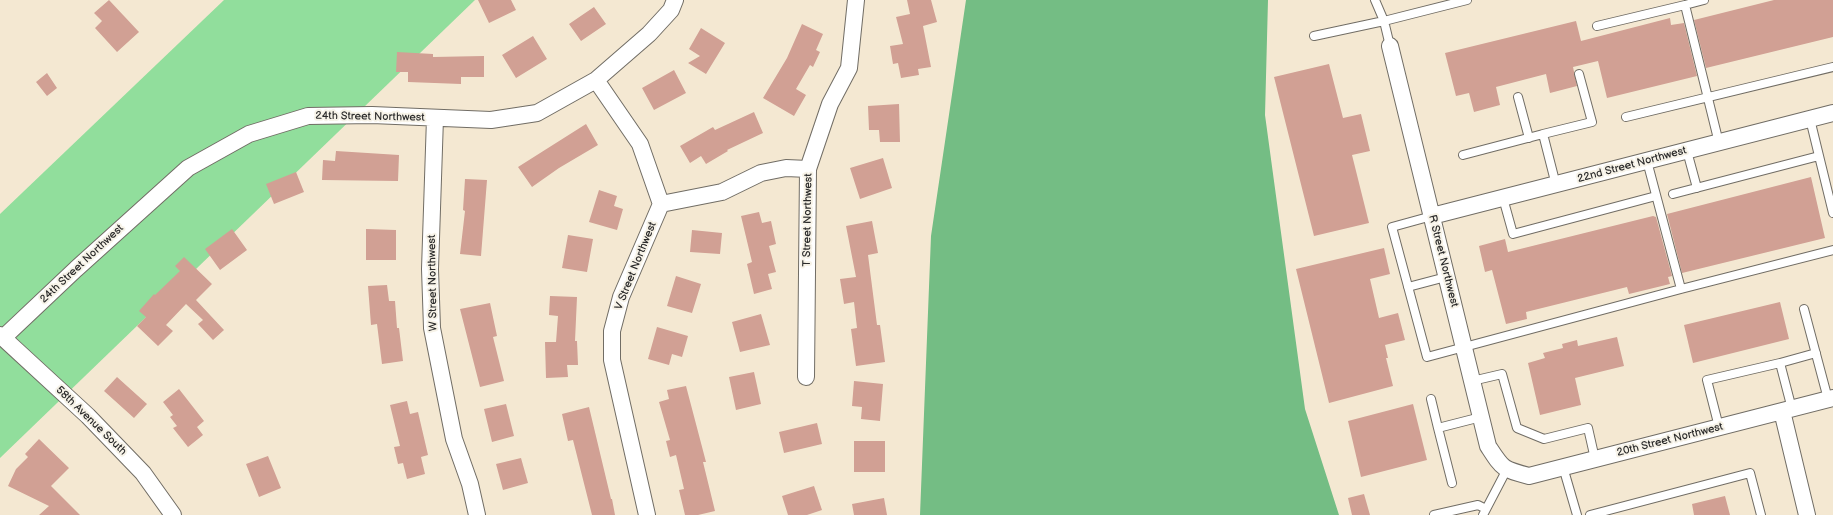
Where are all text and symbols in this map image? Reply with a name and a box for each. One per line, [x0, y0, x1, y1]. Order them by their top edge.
street label: 24th Street Northwest [315, 109, 425, 125]
street label: 22nd Street Northwest [1576, 144, 1688, 186]
street label: T Street Northwest [801, 173, 815, 267]
street label: R Street Northwest [1425, 214, 1461, 308]
street label: V Street Northwest [612, 220, 660, 312]
street label: 24th Street Northwest [38, 222, 126, 306]
street label: W Street Northwest [426, 234, 440, 332]
street label: 58th Avenue South [53, 384, 129, 458]
street label: 20th Street Northwest [1615, 420, 1725, 460]

